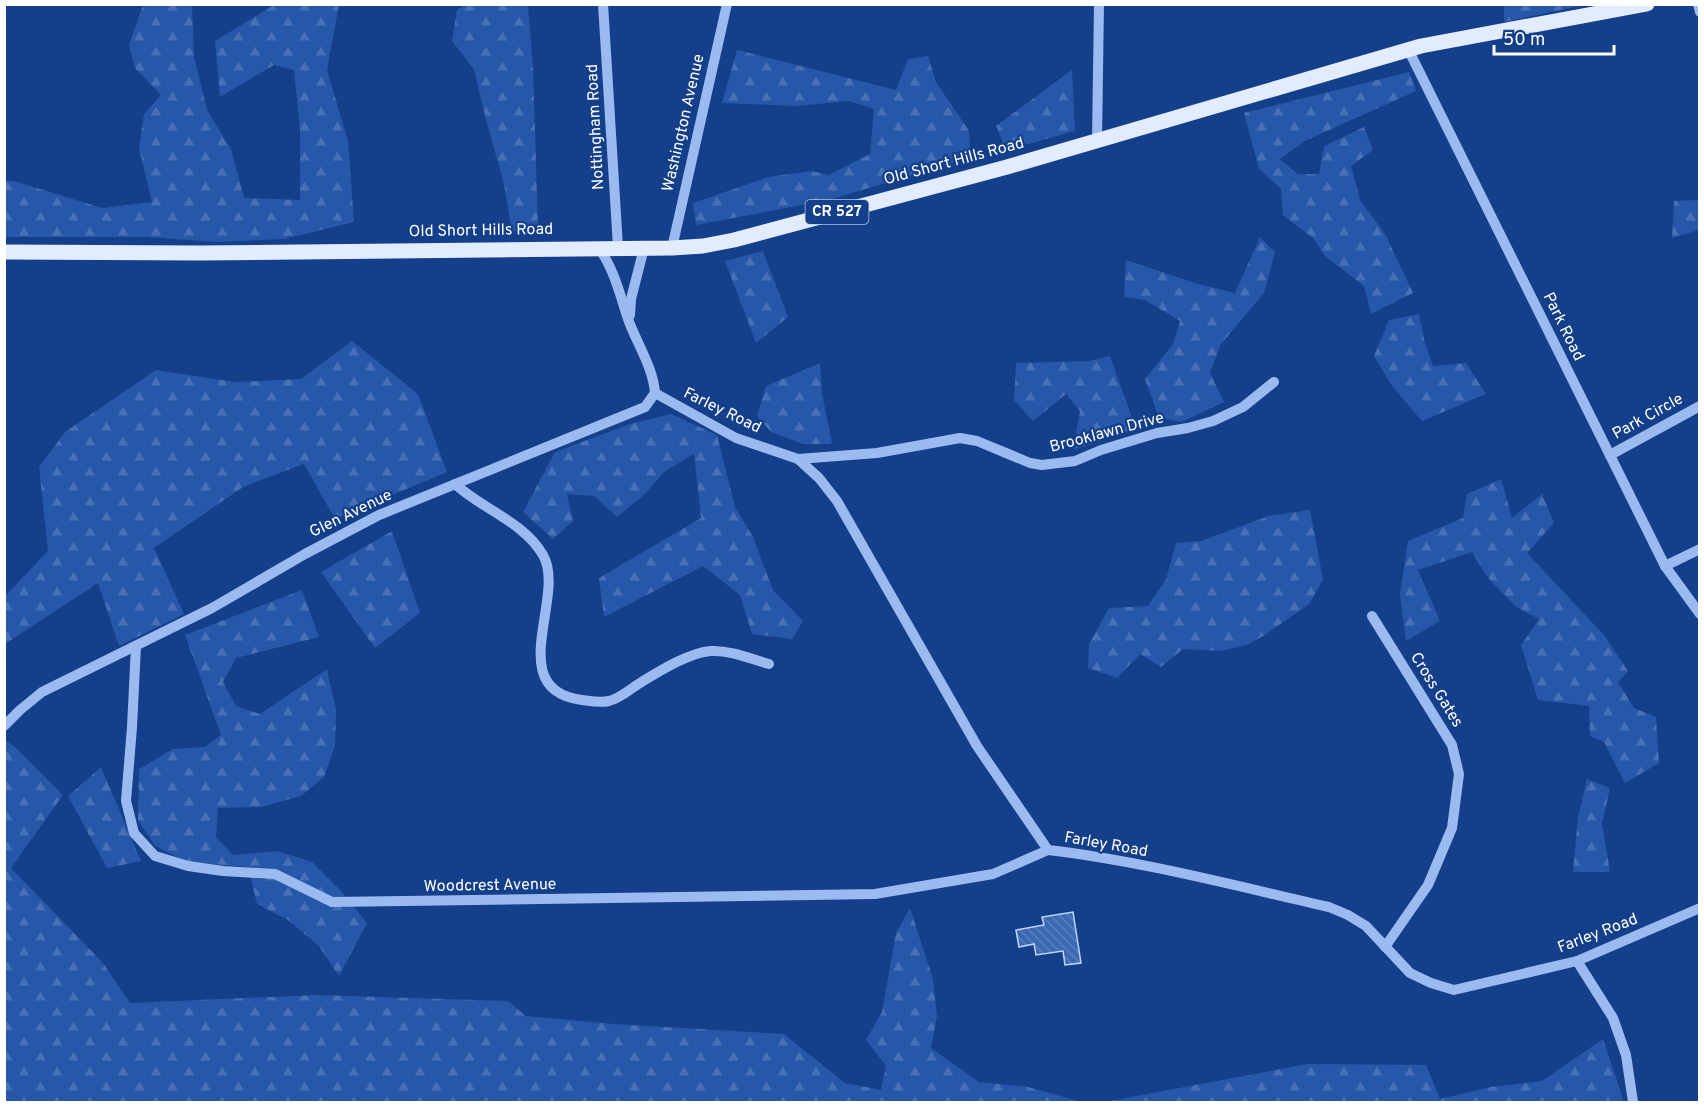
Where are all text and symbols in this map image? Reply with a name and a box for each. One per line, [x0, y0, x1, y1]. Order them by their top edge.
scale bar [1494, 18, 1614, 56]
text: 50 m [1503, 29, 1545, 52]
street label: Washington Avenue [658, 52, 710, 194]
street label: Nottingham Road [583, 64, 609, 190]
street label: Old Short Hills Road [882, 134, 1026, 190]
road number: CR 527 [806, 200, 868, 224]
street label: Old Short Hills Road [409, 220, 553, 242]
street label: Park Road [1538, 289, 1588, 365]
street label: Farley Road [680, 384, 764, 438]
street label: Park Circle [1609, 389, 1687, 445]
street label: Brooklawn Drive [1048, 408, 1166, 458]
street label: Glen Avenue [306, 485, 396, 543]
street label: Cross Gates [1405, 649, 1467, 731]
street label: Farley Road [1063, 828, 1149, 862]
street label: Woodcrest Avenue [423, 875, 557, 897]
street label: Farley Road [1555, 910, 1641, 958]

